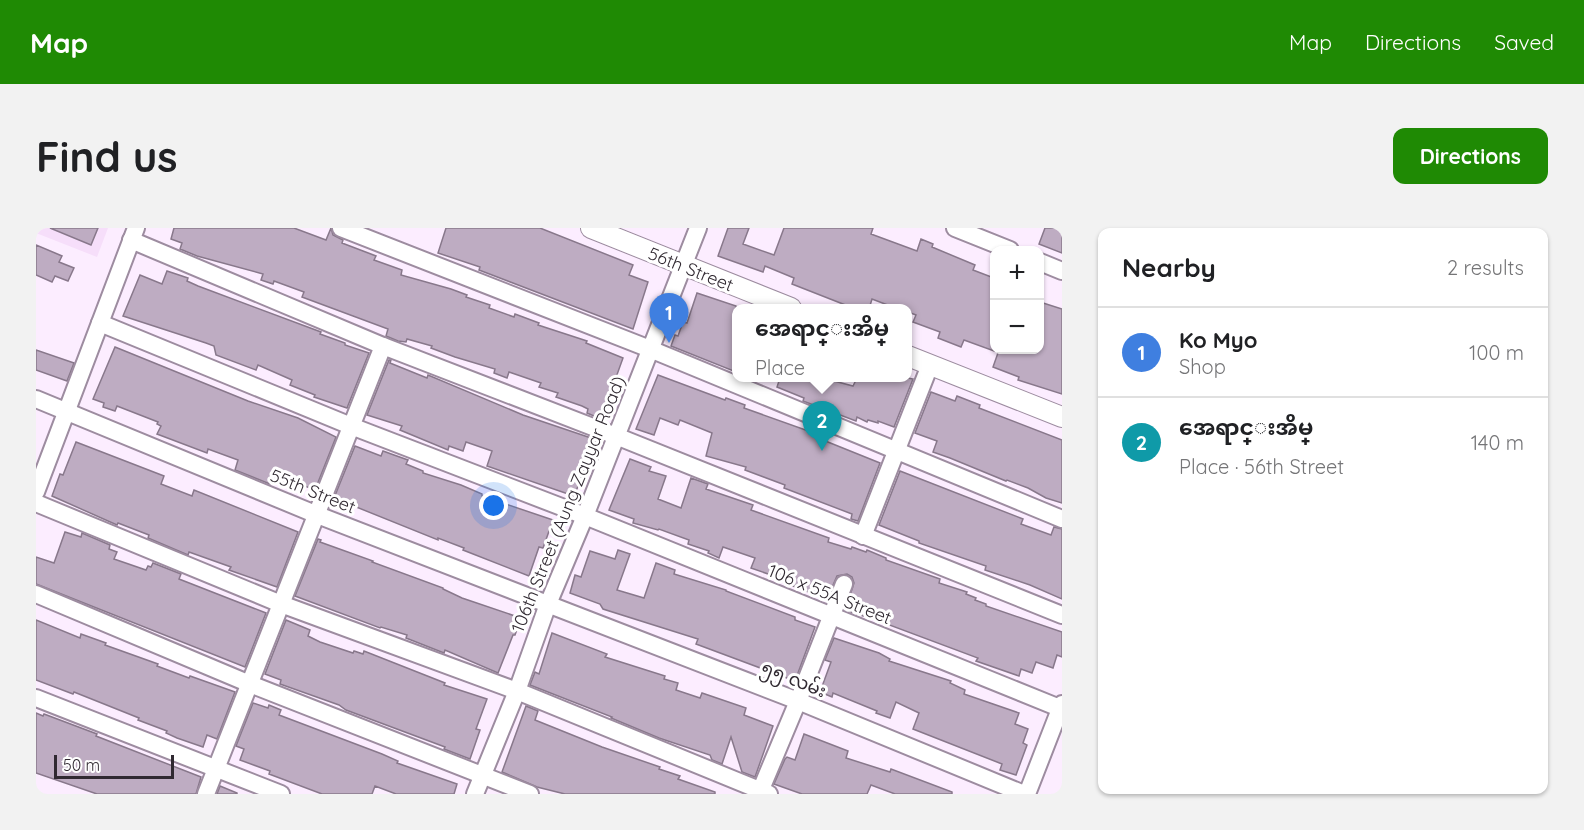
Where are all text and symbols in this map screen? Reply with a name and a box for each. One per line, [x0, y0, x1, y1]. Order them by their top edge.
text: Map [30, 25, 88, 60]
text: Map [1289, 29, 1332, 55]
text: Directions [1365, 29, 1461, 55]
text: Saved [1494, 29, 1554, 55]
button: Directions [1393, 128, 1548, 184]
text: Find us [36, 130, 178, 183]
street label: 56th Street [645, 241, 737, 297]
map controls [990, 246, 1044, 354]
button: + [990, 246, 1044, 300]
text: Nearby [1122, 251, 1216, 284]
text: 2 results [1447, 255, 1524, 280]
pin: 1 [650, 294, 688, 343]
button: − [990, 300, 1044, 354]
popup [732, 304, 912, 382]
text: အေရာင္းအိမ္ [755, 314, 889, 342]
text: Ko Myo [1179, 326, 1257, 354]
text: 1 [1138, 340, 1145, 365]
text: 100 m [1469, 340, 1524, 365]
text: Shop [1179, 354, 1226, 379]
text: Place [755, 355, 805, 380]
street label: 106th Street (Aung Zayyar Road) [506, 372, 630, 636]
pin: 2 [802, 402, 842, 451]
text: အေရာင္းအိမ္ [1179, 413, 1313, 441]
text: 2 [1136, 430, 1147, 455]
text: 140 m [1471, 430, 1524, 455]
text: Place · 56th Street [1179, 454, 1344, 479]
street label: 55th Street [267, 463, 359, 519]
your location [479, 491, 508, 520]
street label: 106 x 55A Street [765, 559, 895, 629]
street label: ၅၅ လမ်း [757, 655, 830, 706]
scale bar [54, 752, 174, 780]
text: 50 m [63, 755, 100, 775]

